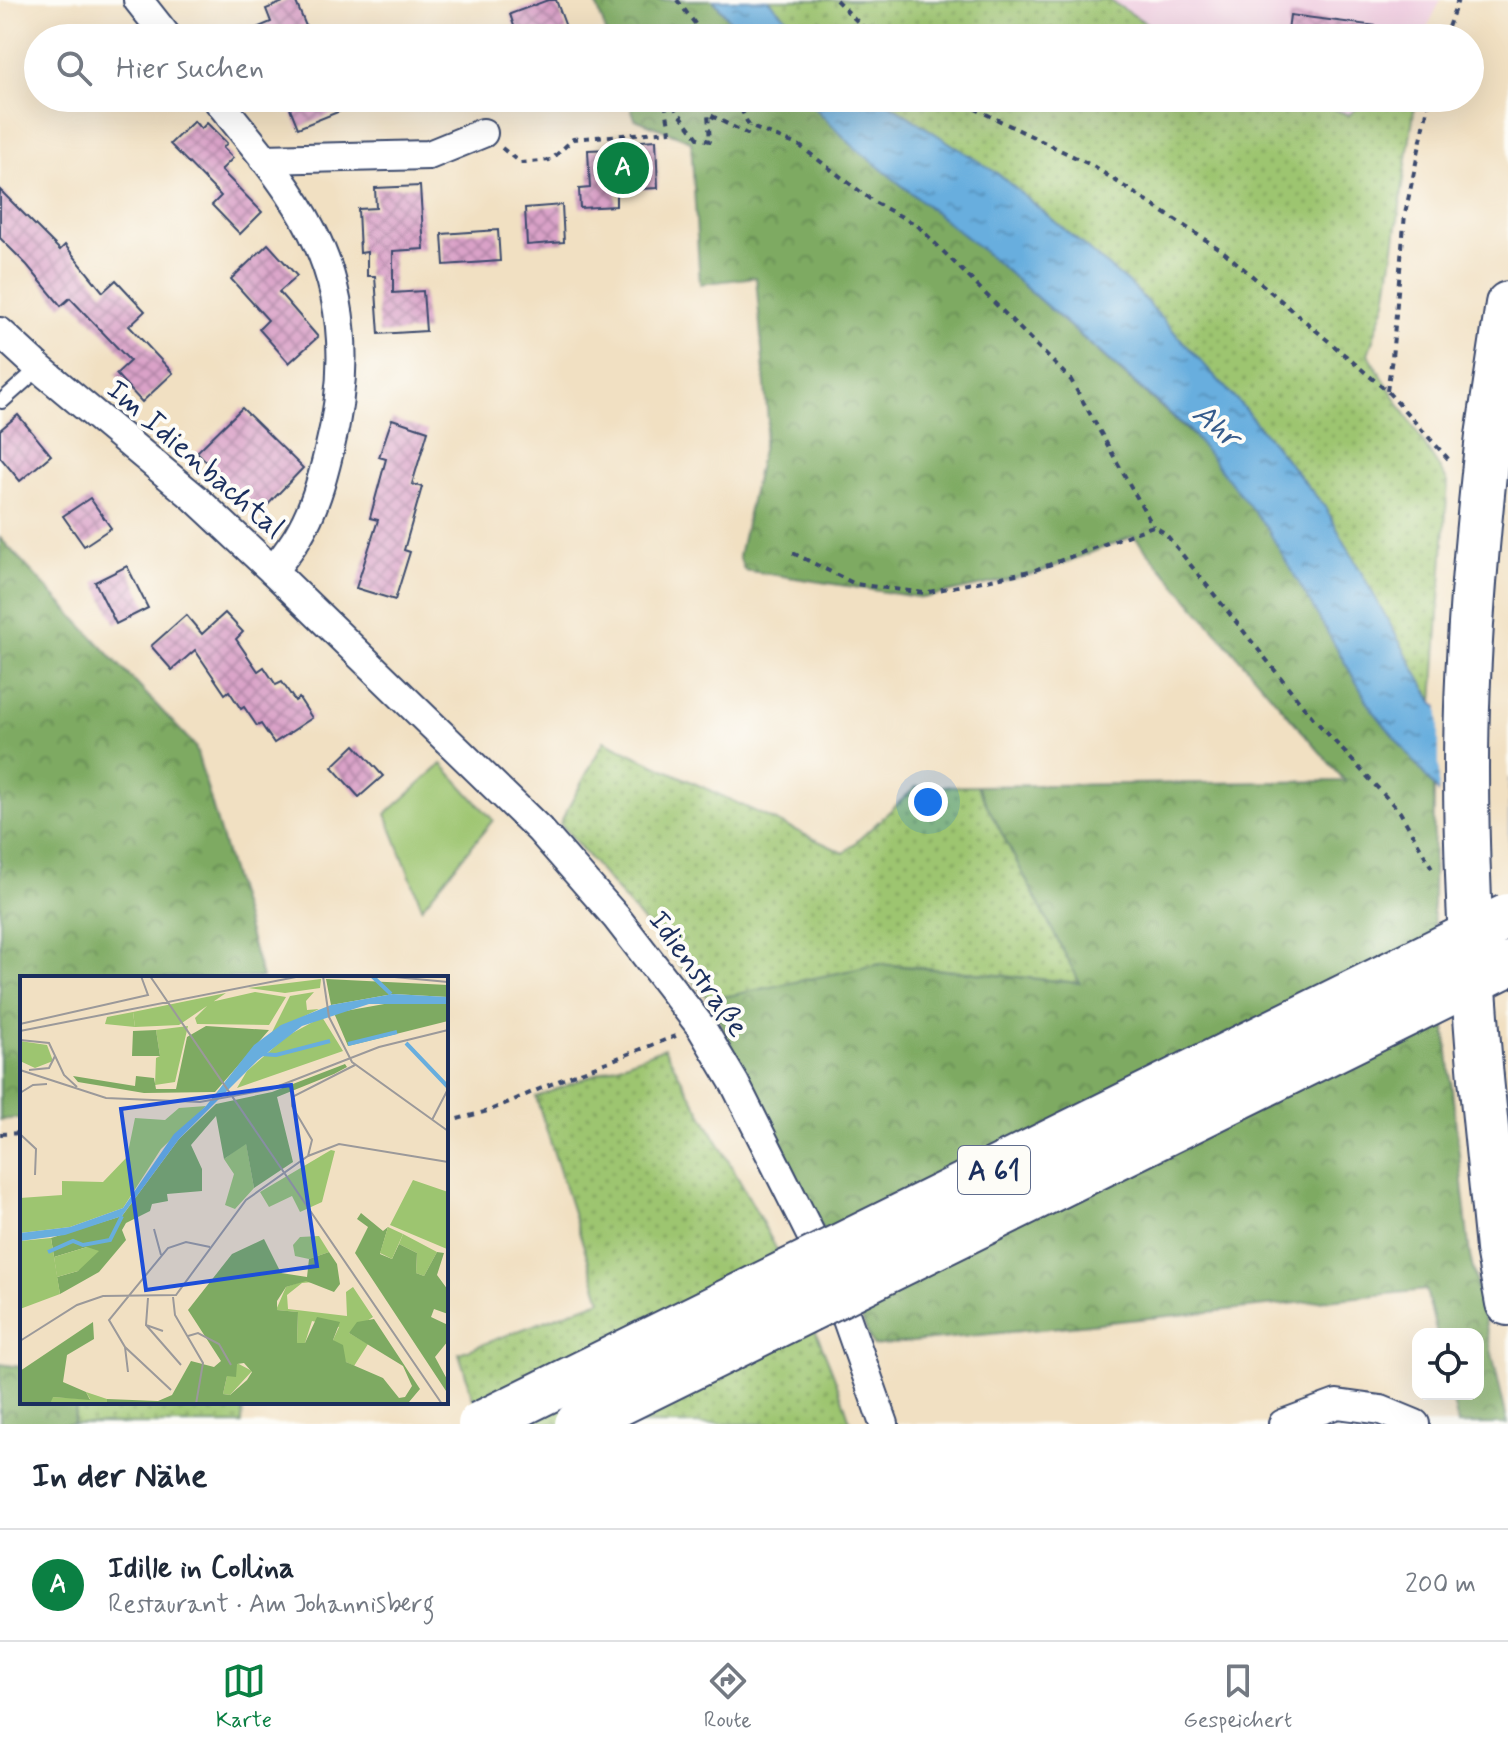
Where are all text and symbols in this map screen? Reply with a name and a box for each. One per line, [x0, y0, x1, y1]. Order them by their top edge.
search box [24, 24, 1484, 112]
icon: search [52, 46, 96, 90]
text: Hier suchen [116, 49, 264, 88]
pin: A [597, 138, 649, 198]
street label: Im Idienbachtal [98, 371, 292, 547]
water label: Ahr [1183, 393, 1252, 461]
your location [908, 782, 948, 822]
street label: Idienstraße [639, 903, 757, 1045]
inset map [20, 976, 448, 1404]
road number: A 61 [958, 1146, 1030, 1194]
map controls [1412, 1328, 1484, 1400]
button: locate [1412, 1328, 1484, 1400]
text: In der Nähe [32, 1454, 207, 1499]
text: Idille in Collina [108, 1549, 294, 1588]
text: A [49, 1568, 67, 1602]
text: 200 m [1405, 1568, 1476, 1602]
text: Restaurant · Am Johannisberg [108, 1588, 435, 1622]
tab: Karte [216, 1659, 272, 1735]
tab: Route [704, 1659, 752, 1735]
tab: Gespeichert [1183, 1659, 1292, 1735]

